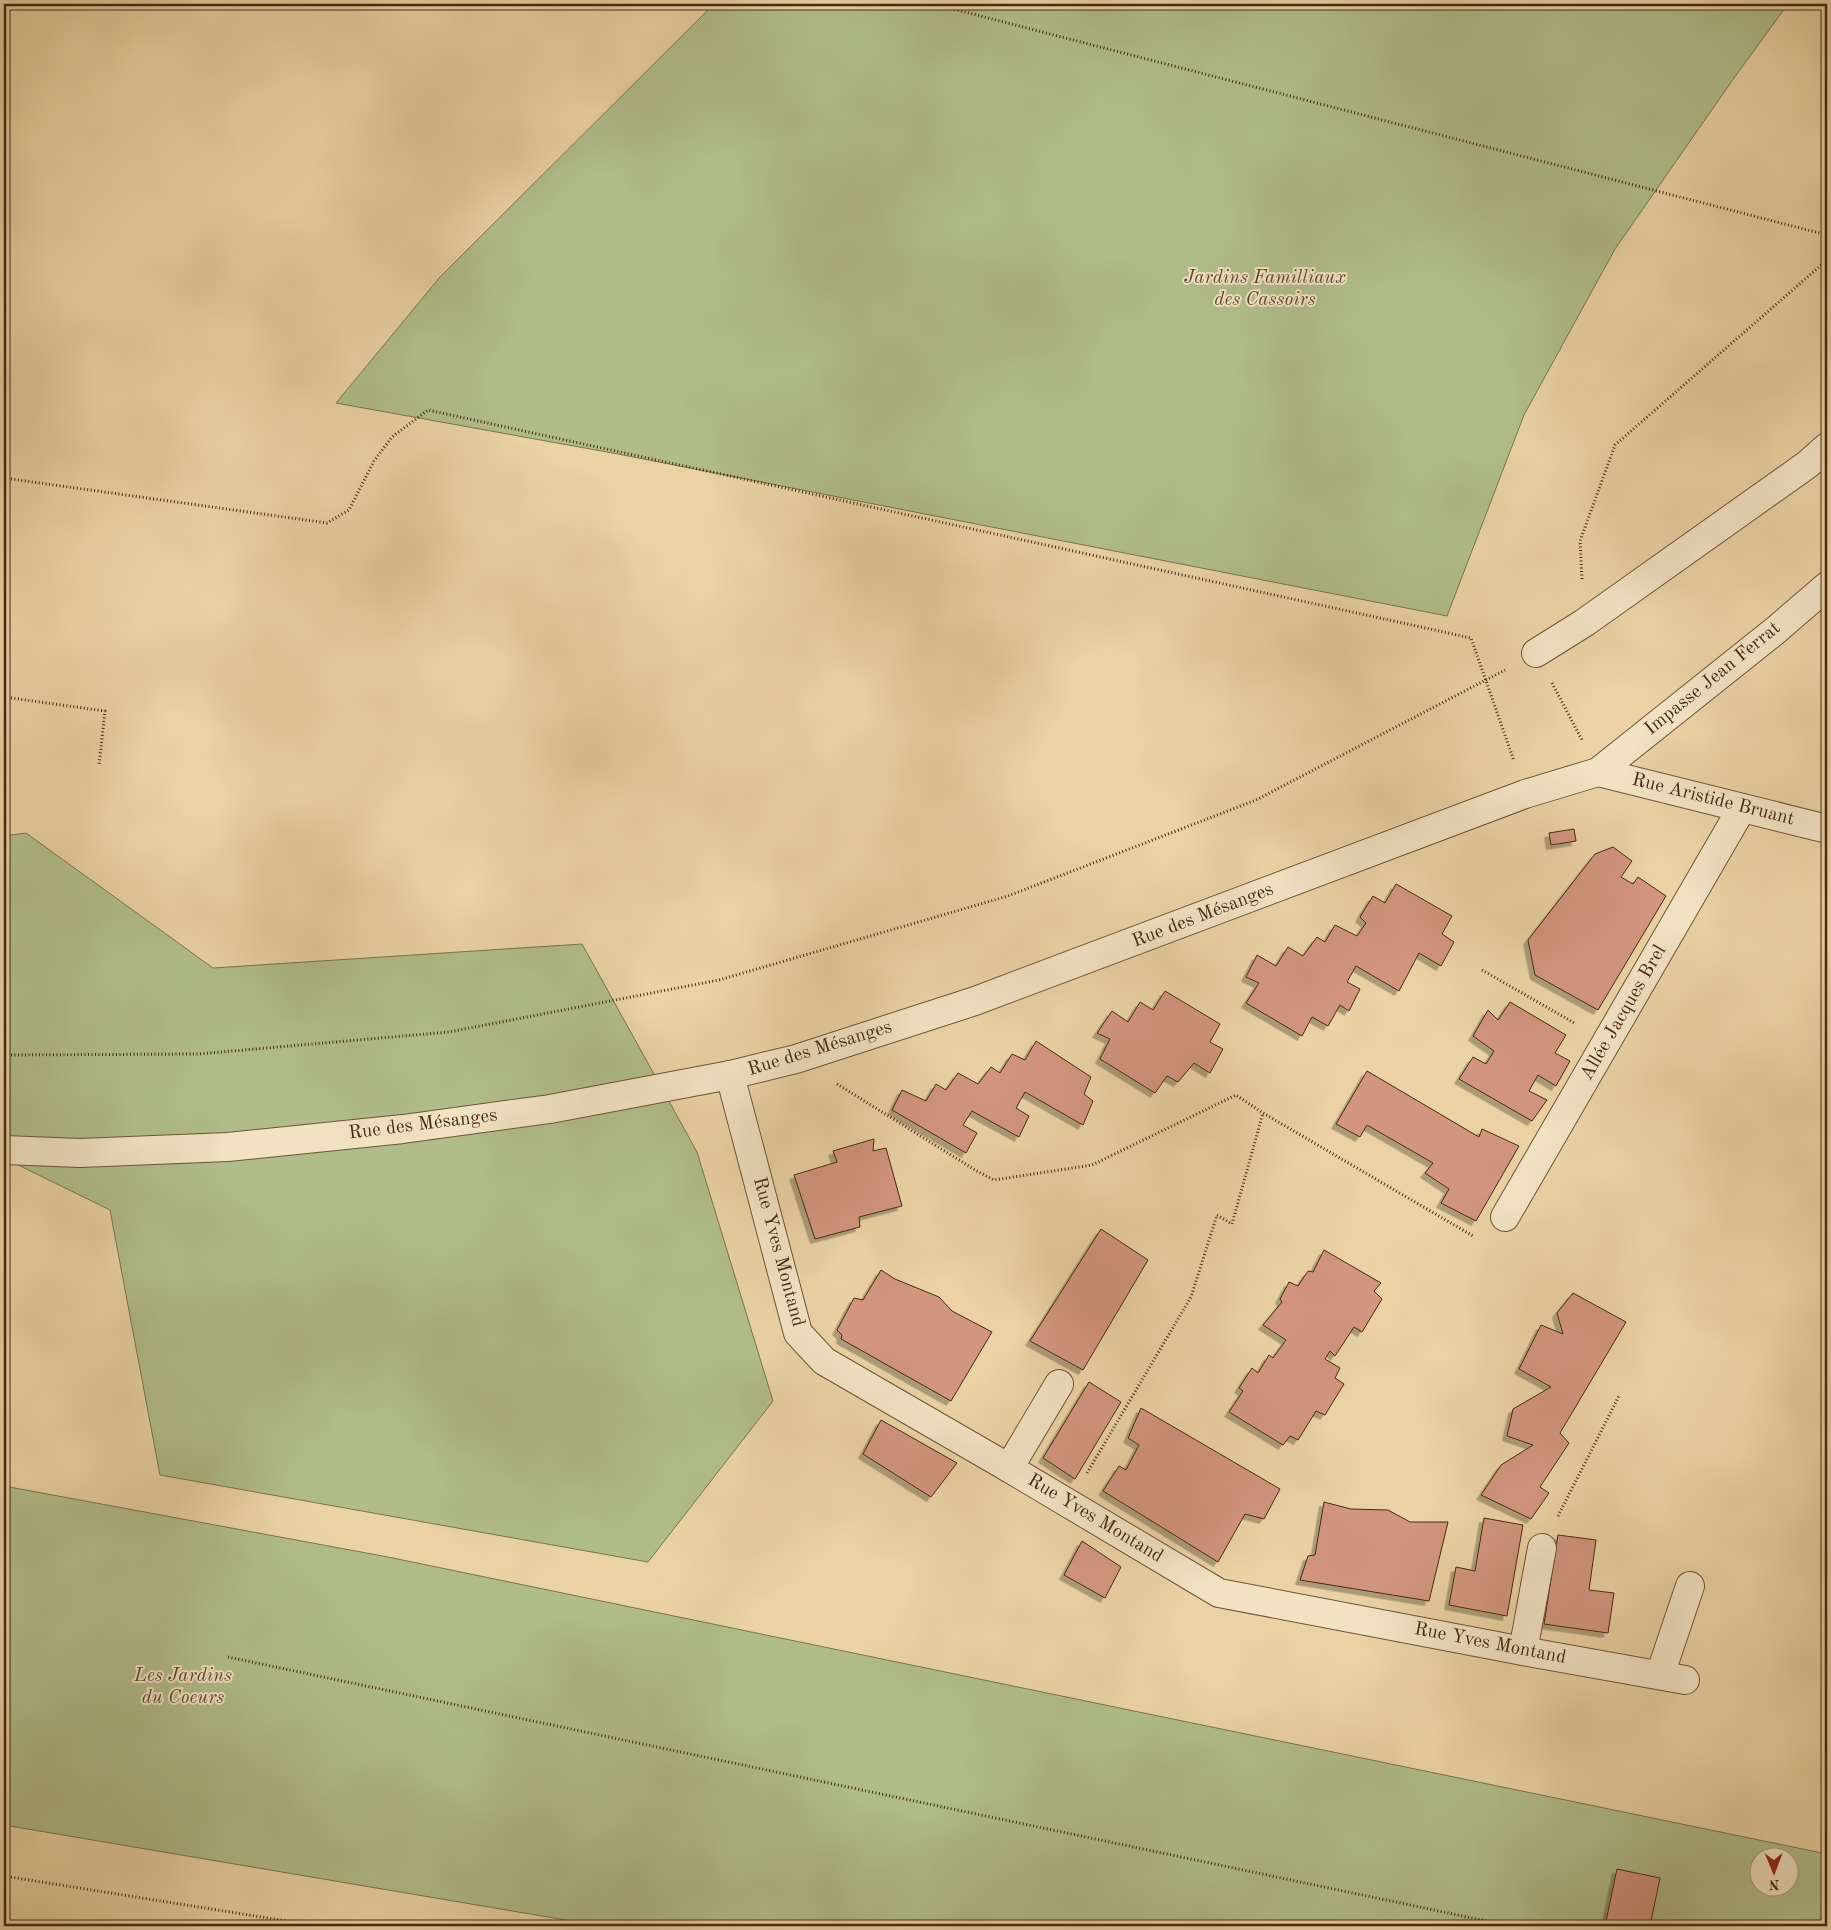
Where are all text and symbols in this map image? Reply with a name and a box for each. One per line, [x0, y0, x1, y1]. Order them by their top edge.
park label: Jardins Familliaux des Cassoirs [1184, 269, 1346, 310]
street label: Impasse Jean Ferrat [1642, 619, 1784, 739]
street label: Rue Aristide Bruant [1630, 771, 1796, 829]
street label: Rue des Mésanges [1130, 880, 1276, 952]
street label: Allée Jacques Brel [1578, 942, 1670, 1084]
street label: Rue des Mésanges [746, 1018, 894, 1080]
street label: Rue des Mésanges [347, 1106, 499, 1144]
street label: Rue Yves Montand [749, 1175, 807, 1329]
street label: Rue Yves Montand [1024, 1471, 1166, 1567]
street label: Rue Yves Montand [1412, 1620, 1568, 1668]
park label: Les Jardins du Coeurs [133, 1667, 232, 1708]
north arrow [1748, 1848, 1798, 1898]
text: N [1768, 1877, 1780, 1891]

